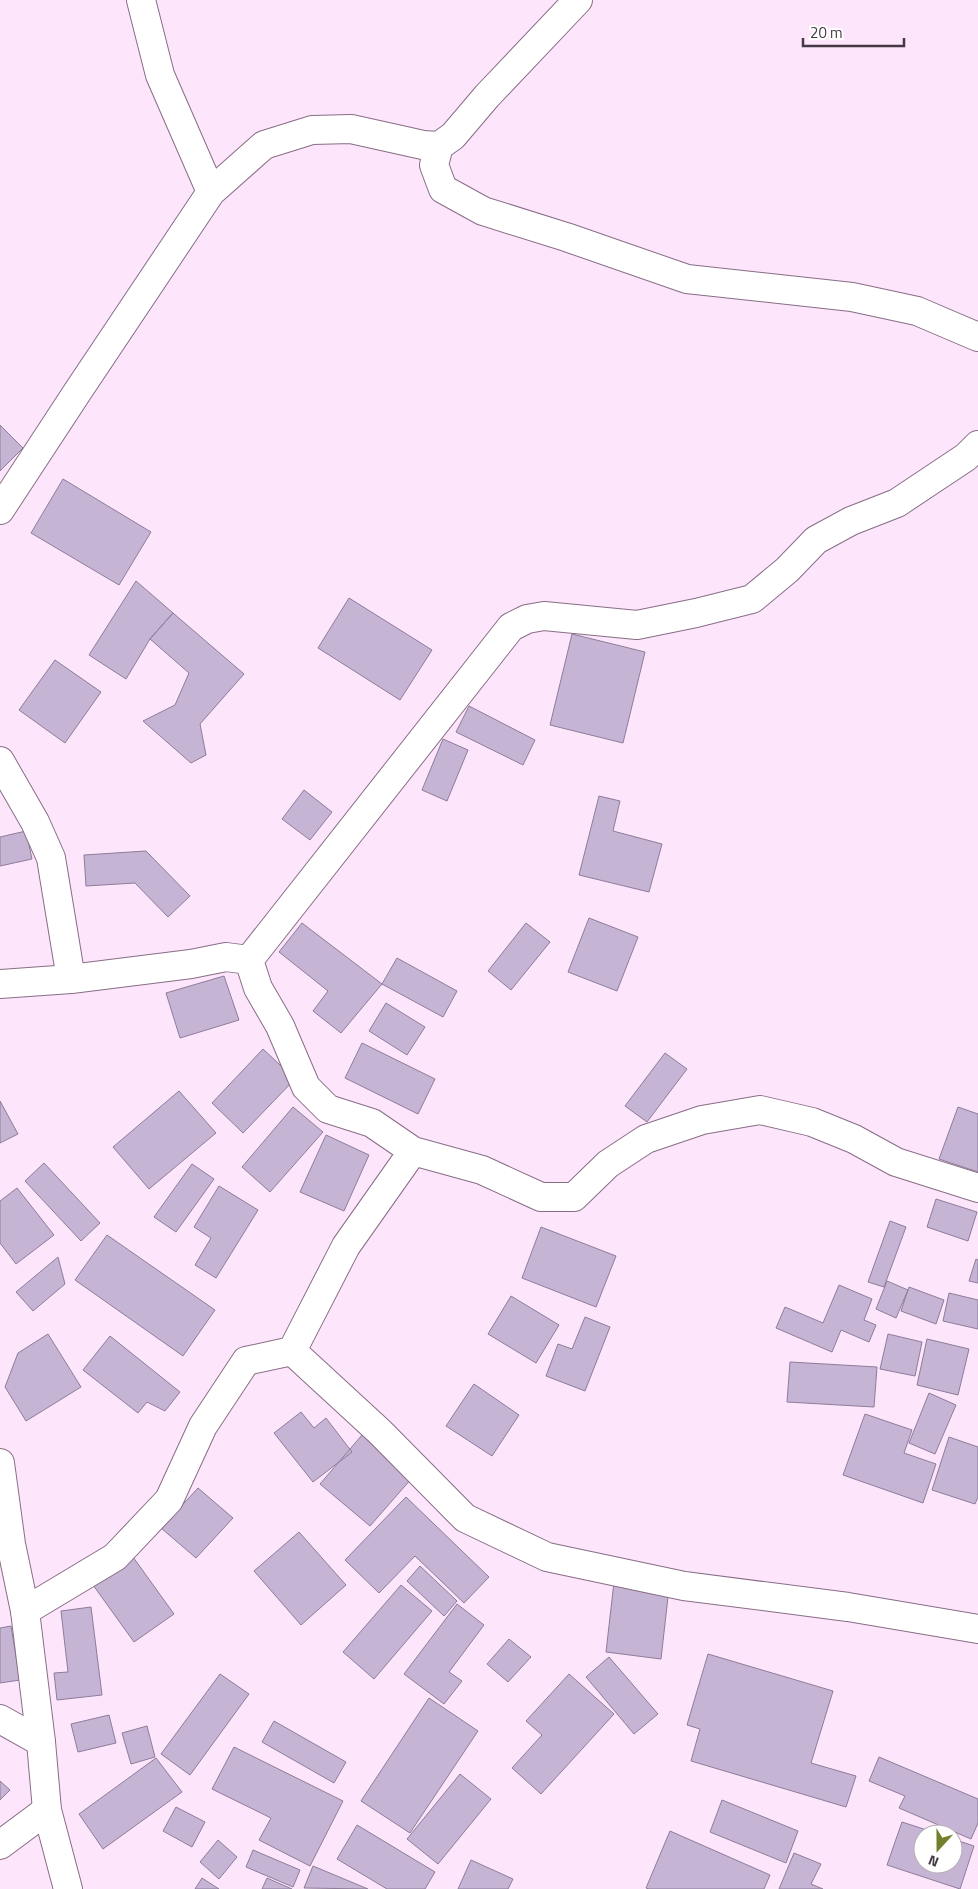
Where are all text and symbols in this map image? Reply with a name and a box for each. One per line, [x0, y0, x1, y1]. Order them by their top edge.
scale bar [803, 15, 904, 47]
text: 20 m [810, 21, 843, 44]
north arrow [913, 1824, 963, 1874]
text: N [925, 1850, 941, 1873]

